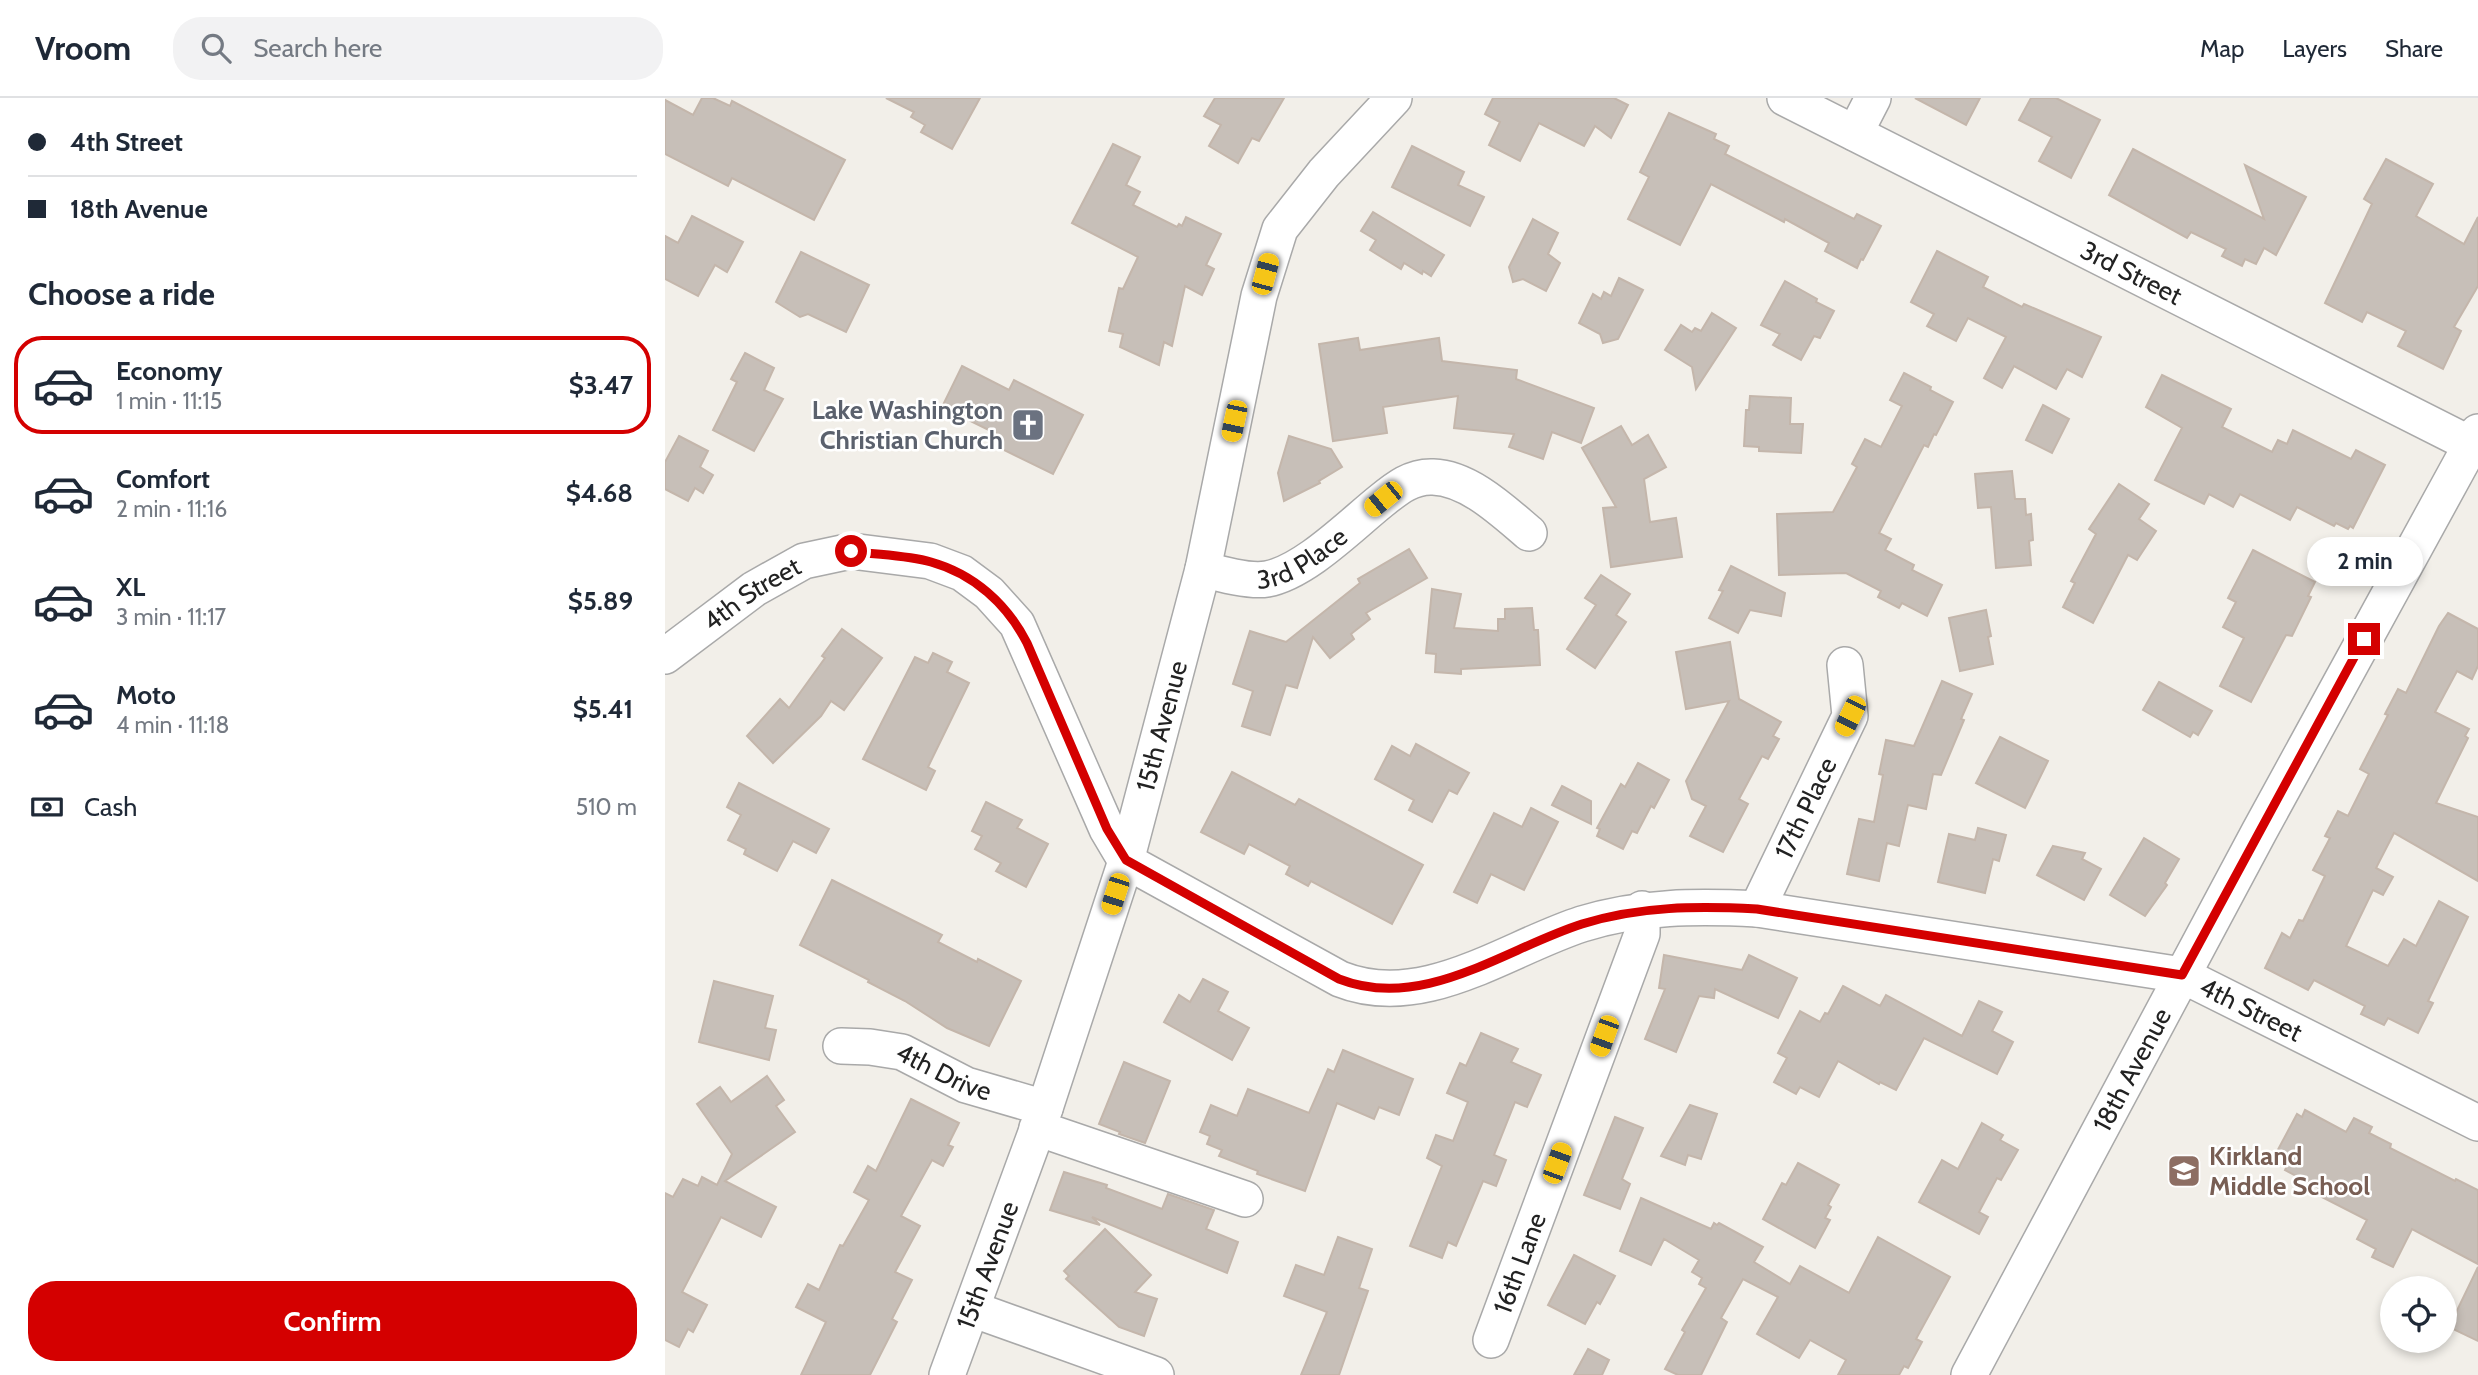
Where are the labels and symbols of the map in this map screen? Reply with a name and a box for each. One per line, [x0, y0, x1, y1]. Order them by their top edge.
street label: 3rd Street [2075, 234, 2187, 312]
car [1250, 251, 1281, 297]
place label: Lake Washington Christian Church [812, 394, 1003, 456]
car [1220, 398, 1249, 444]
church icon: Lake Washington Christian Church [1009, 406, 1047, 444]
car [1361, 478, 1406, 520]
street label: 3rd Place [1255, 521, 1354, 596]
route start [835, 535, 867, 567]
callout: 2 min [2306, 538, 2422, 587]
street label: 4th Street [697, 550, 806, 638]
route end [2348, 623, 2380, 655]
street label: 15th Avenue [1129, 657, 1194, 795]
car [1832, 693, 1869, 739]
street label: 17th Place [1768, 752, 1844, 864]
car [1099, 871, 1132, 917]
street label: 4th Street [2194, 970, 2308, 1049]
street label: 18th Avenue [2086, 1003, 2178, 1137]
car [1587, 1013, 1622, 1059]
street label: 4th Drive [891, 1036, 995, 1108]
car [1540, 1140, 1575, 1186]
place label: Kirkland Middle School [2209, 1140, 2370, 1202]
school or university icon: Kirkland Middle School [2165, 1152, 2203, 1190]
street label: 15th Avenue [949, 1197, 1025, 1333]
street label: 16th Lane [1486, 1208, 1553, 1318]

